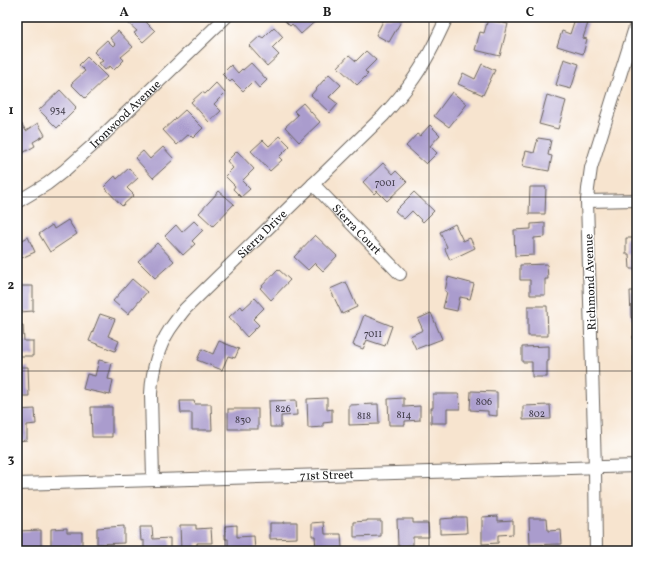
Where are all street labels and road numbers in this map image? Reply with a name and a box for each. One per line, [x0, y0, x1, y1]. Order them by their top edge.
street label: Ironwood Avenue [87, 77, 165, 153]
street label: Sierra Court [328, 201, 384, 259]
street label: Sierra Drive [234, 207, 291, 263]
street label: Richmond Avenue [581, 233, 601, 331]
street label: 71st Street [300, 467, 354, 485]

